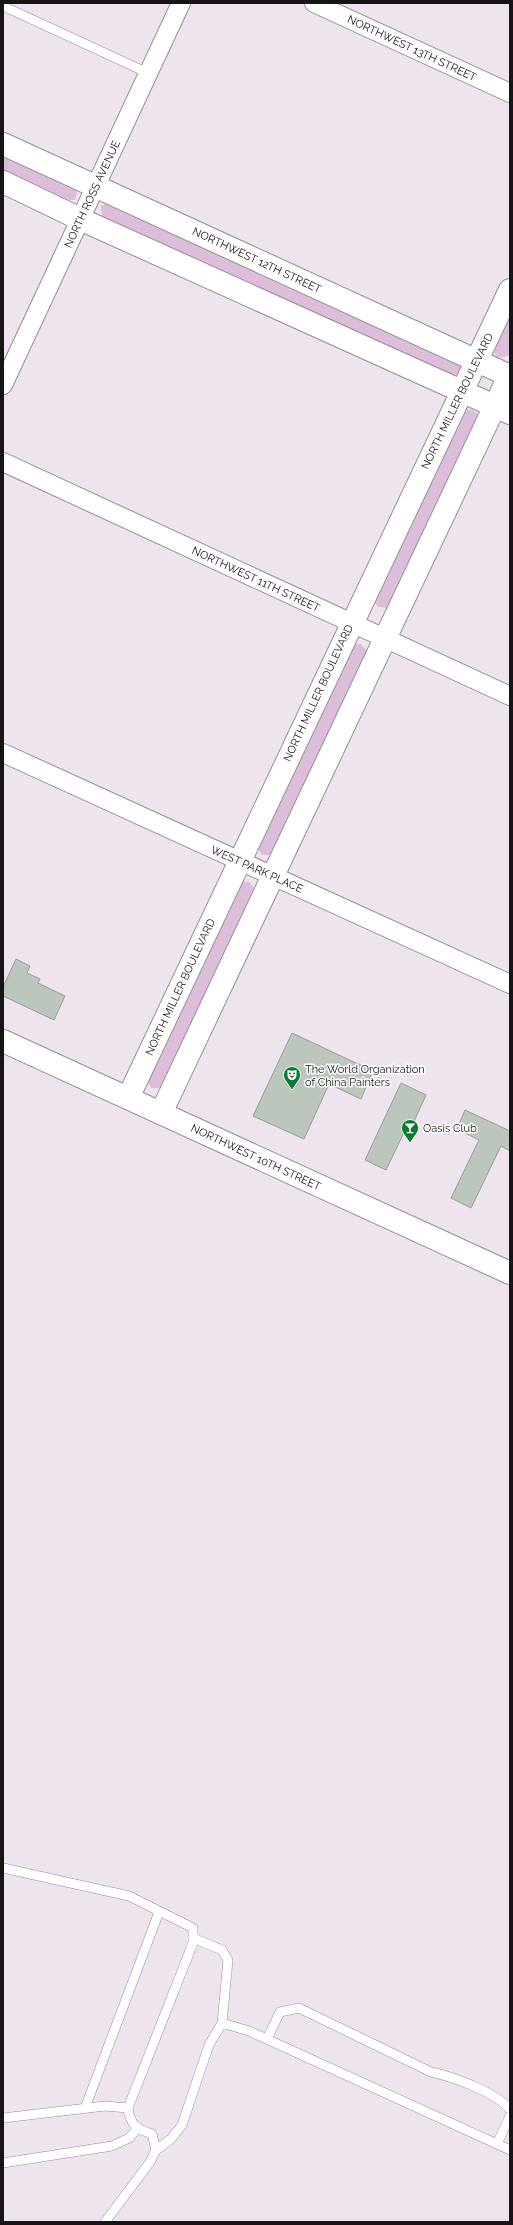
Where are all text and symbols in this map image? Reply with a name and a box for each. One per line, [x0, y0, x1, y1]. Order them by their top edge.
street label: NORTHWEST 13TH STREET [345, 13, 479, 84]
street label: NORTH ROSS AVENUE [62, 138, 123, 250]
street label: NORTHWEST 12TH STREET [190, 225, 324, 296]
street label: NORTH MILLER BOULEVARD [419, 331, 496, 471]
street label: NORTHWEST 11TH STREET [190, 544, 322, 615]
street label: NORTH MILLER BOULEVARD [281, 623, 356, 764]
street label: WEST PARK PLACE [209, 843, 305, 896]
street label: NORTH MILLER BOULEVARD [143, 917, 218, 1058]
place label: The World Organization of China Painters [305, 1063, 425, 1089]
theatre icon: The World Organization of China Painters [282, 1065, 302, 1090]
bar icon: Oasis Club [400, 1118, 420, 1143]
street label: NORTHWEST 10TH STREET [189, 1122, 323, 1193]
place label: Oasis Club [423, 1122, 477, 1135]

